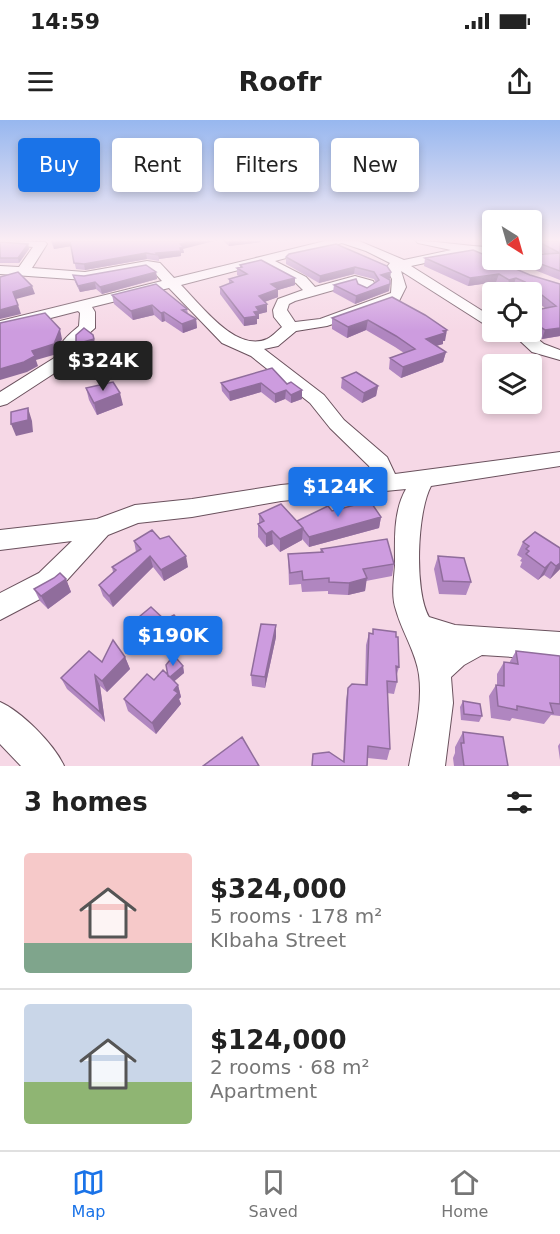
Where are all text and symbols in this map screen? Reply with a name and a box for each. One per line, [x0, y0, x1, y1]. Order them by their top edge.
text: 14:59 [30, 9, 100, 34]
icon: menu [24, 65, 57, 98]
icon: share [503, 65, 536, 98]
text: Roofr [239, 66, 321, 97]
chip: Buy [18, 138, 100, 192]
chip: Rent [112, 138, 202, 192]
chip: Filters [214, 138, 319, 192]
chip: New [331, 138, 419, 192]
north arrow [482, 210, 542, 270]
map controls [482, 210, 542, 414]
button: locate [482, 282, 542, 342]
pin: $324K [61, 341, 145, 392]
text: $324K [67, 348, 139, 372]
button: layers [482, 354, 542, 414]
pin: $124K [296, 467, 380, 518]
text: $124K [302, 474, 374, 498]
pin: $190K [131, 616, 215, 667]
text: $190K [137, 623, 209, 647]
icon: filters [503, 786, 536, 819]
text: 3 homes [24, 787, 148, 817]
text: $324,000 [210, 874, 347, 904]
icon: home [72, 877, 144, 949]
text: 5 rooms · 178 m² [210, 904, 382, 928]
text: KIbaha Street [210, 928, 346, 952]
text: $124,000 [210, 1025, 347, 1055]
icon: home [72, 1028, 144, 1100]
text: 2 rooms · 68 m² [210, 1055, 370, 1079]
text: Apartment [210, 1079, 317, 1103]
tab: Map [72, 1166, 105, 1221]
tab: Saved [249, 1166, 298, 1221]
tab: Home [441, 1166, 488, 1221]

